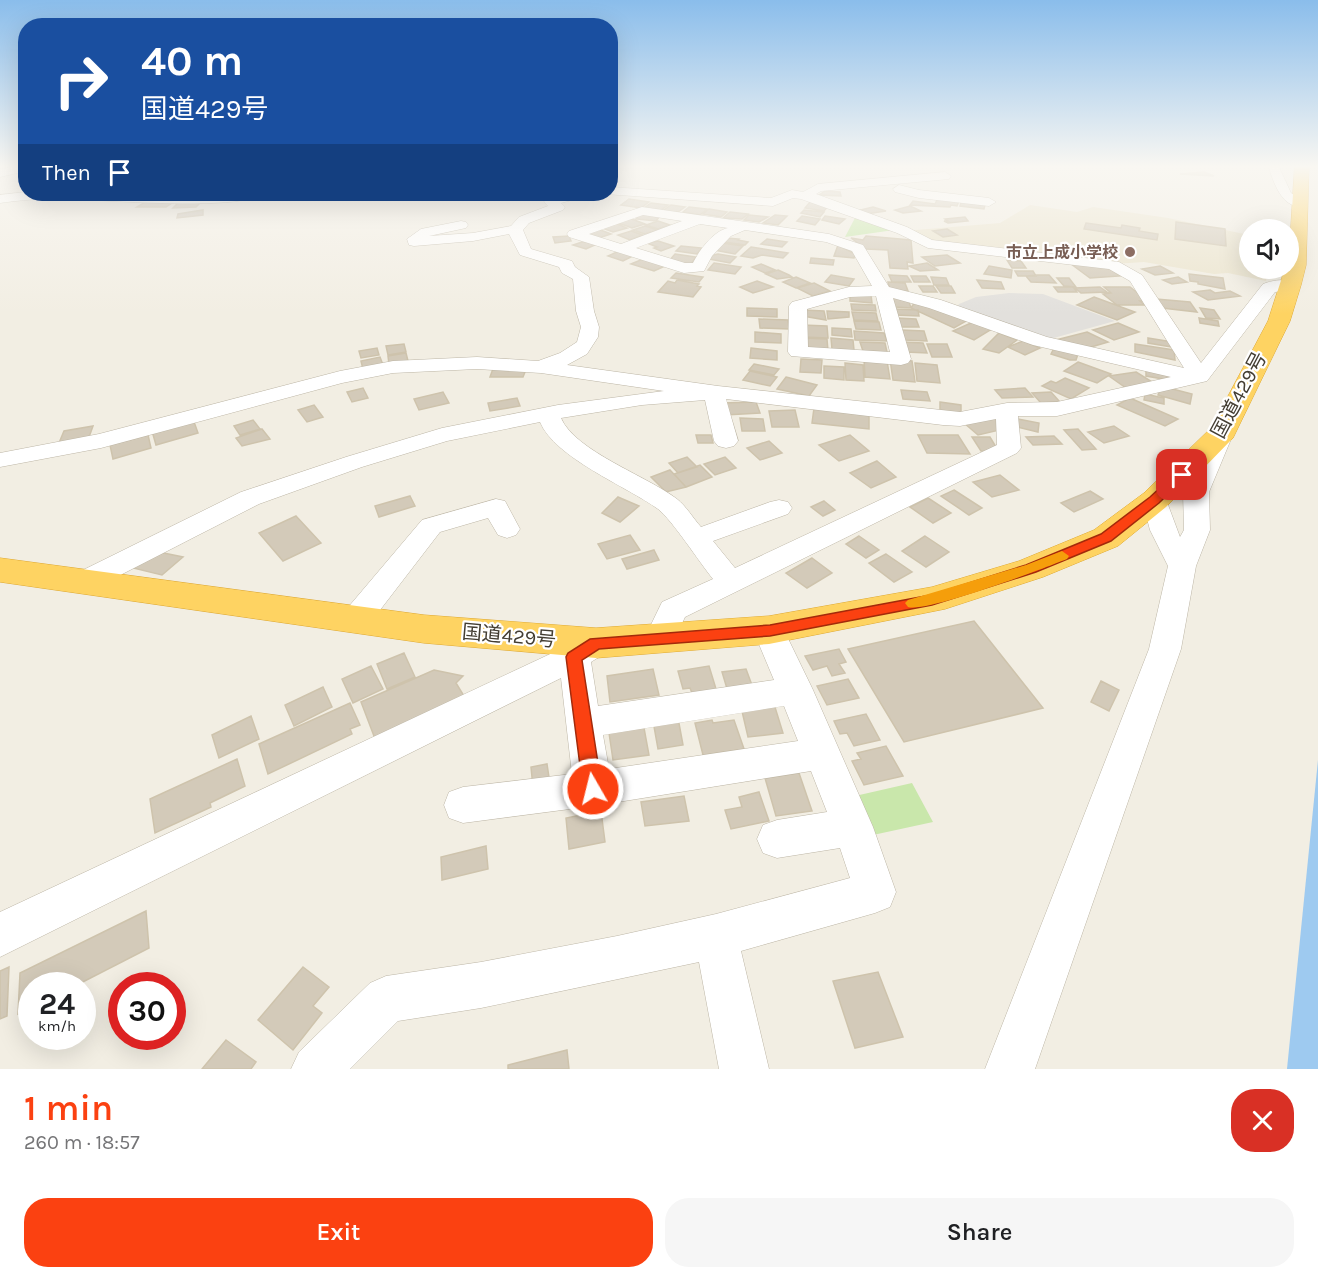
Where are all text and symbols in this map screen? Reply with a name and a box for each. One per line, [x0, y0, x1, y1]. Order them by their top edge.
text: 40 m [141, 36, 243, 86]
icon: right [42, 42, 120, 120]
text: 国道429号 [141, 93, 268, 125]
icon: arrive [103, 156, 136, 189]
text: Then [42, 160, 91, 186]
map controls [1239, 219, 1299, 279]
button: sound [1239, 219, 1299, 279]
place label: 市立上成小学校 [1006, 243, 1118, 262]
marker: 市立上成小学校 [1123, 245, 1137, 259]
street label: 国道429号 [1207, 348, 1271, 442]
pin [1156, 449, 1207, 500]
icon: arrive [1165, 458, 1198, 491]
street label: 国道429号 [461, 620, 557, 652]
position arrow [561, 757, 625, 821]
speed limit sign: 30 [108, 972, 186, 1050]
text: 24 [39, 986, 75, 1022]
text: km/h [38, 1017, 76, 1035]
text: 1 min [24, 1087, 113, 1129]
button: close [1231, 1089, 1294, 1152]
text: 260 m · 18:57 [24, 1131, 140, 1154]
button: Exit [24, 1198, 653, 1267]
button: Share [665, 1198, 1294, 1267]

